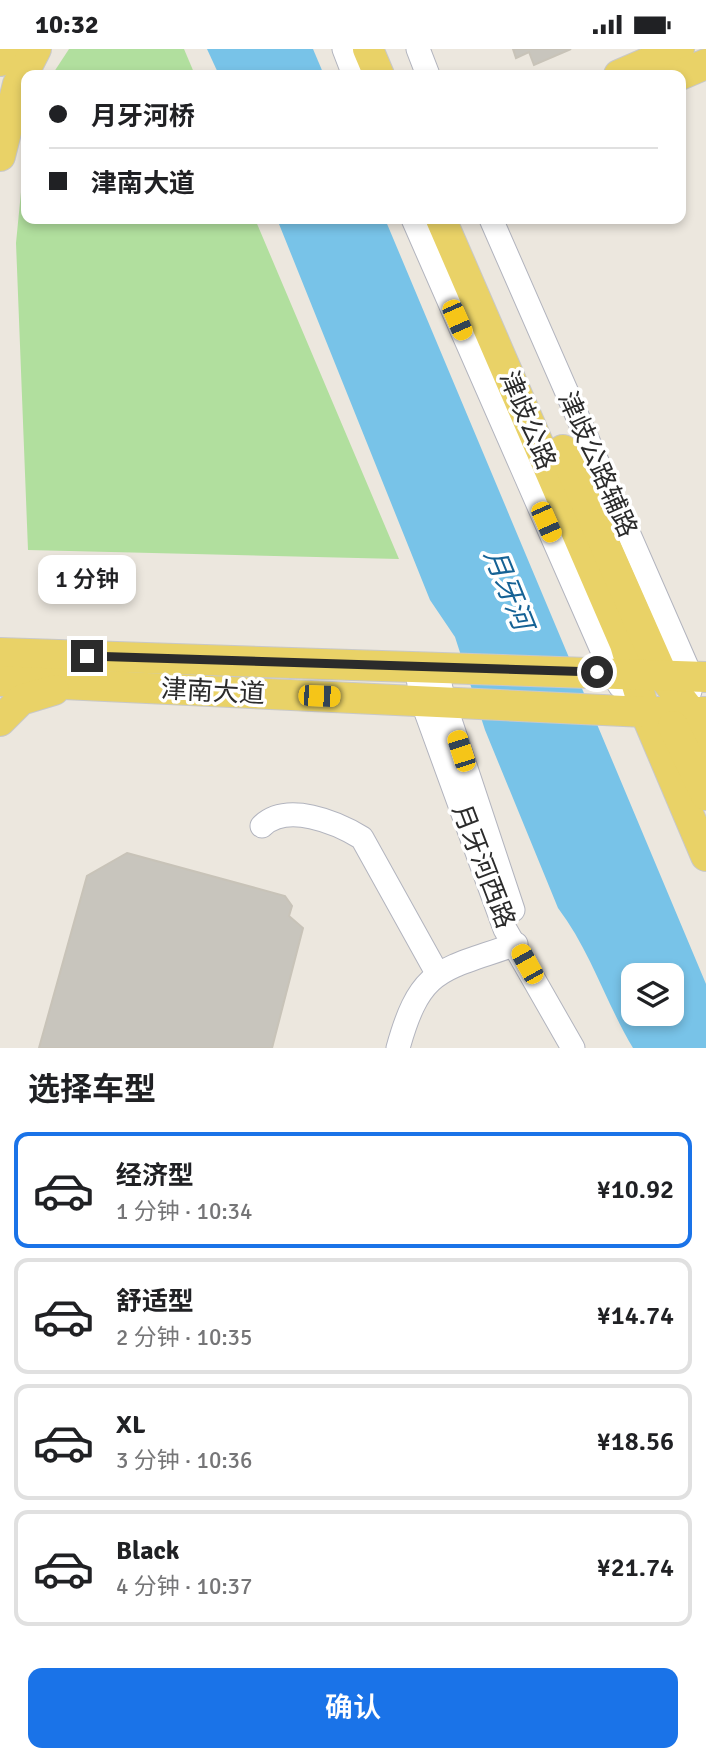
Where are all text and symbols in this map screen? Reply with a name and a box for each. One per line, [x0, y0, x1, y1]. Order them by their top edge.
text: 10:32 [35, 9, 99, 41]
text: 月牙河桥 [91, 101, 195, 133]
text: 津南大道 [91, 168, 195, 200]
car [439, 297, 476, 343]
street label: 津歧公路 [492, 366, 562, 475]
street label: 津歧公路辅路 [551, 387, 643, 542]
car [528, 499, 565, 545]
water label: 月牙河 [477, 544, 541, 639]
callout: 1 分钟 [38, 554, 136, 603]
text: 1 分钟 [55, 565, 119, 594]
route end [71, 640, 103, 672]
route start [581, 656, 613, 688]
street label: 津南大道 [160, 673, 266, 711]
car [298, 685, 341, 707]
car [445, 728, 478, 774]
street label: 月牙河西路 [445, 800, 521, 933]
car [508, 941, 547, 987]
map controls [621, 963, 684, 1026]
button: layers [621, 963, 684, 1026]
text: 选择车型 [28, 1070, 156, 1109]
icon: car [32, 1159, 95, 1222]
text: 经济型 [116, 1160, 194, 1192]
text: ¥10.92 [597, 1174, 674, 1206]
text: 1 分钟 · 10:34 [116, 1197, 252, 1226]
icon: car [32, 1285, 95, 1348]
text: 舒适型 [116, 1286, 194, 1318]
text: ¥14.74 [597, 1300, 674, 1332]
text: 2 分钟 · 10:35 [116, 1323, 252, 1352]
text: XL [116, 1409, 146, 1441]
icon: car [32, 1411, 95, 1474]
text: ¥18.56 [597, 1426, 674, 1458]
text: 3 分钟 · 10:36 [116, 1446, 252, 1475]
text: Black [116, 1535, 179, 1567]
icon: car [32, 1537, 95, 1600]
text: ¥21.74 [597, 1552, 674, 1584]
text: 4 分钟 · 10:37 [116, 1572, 252, 1601]
button: 确认 [28, 1668, 678, 1748]

